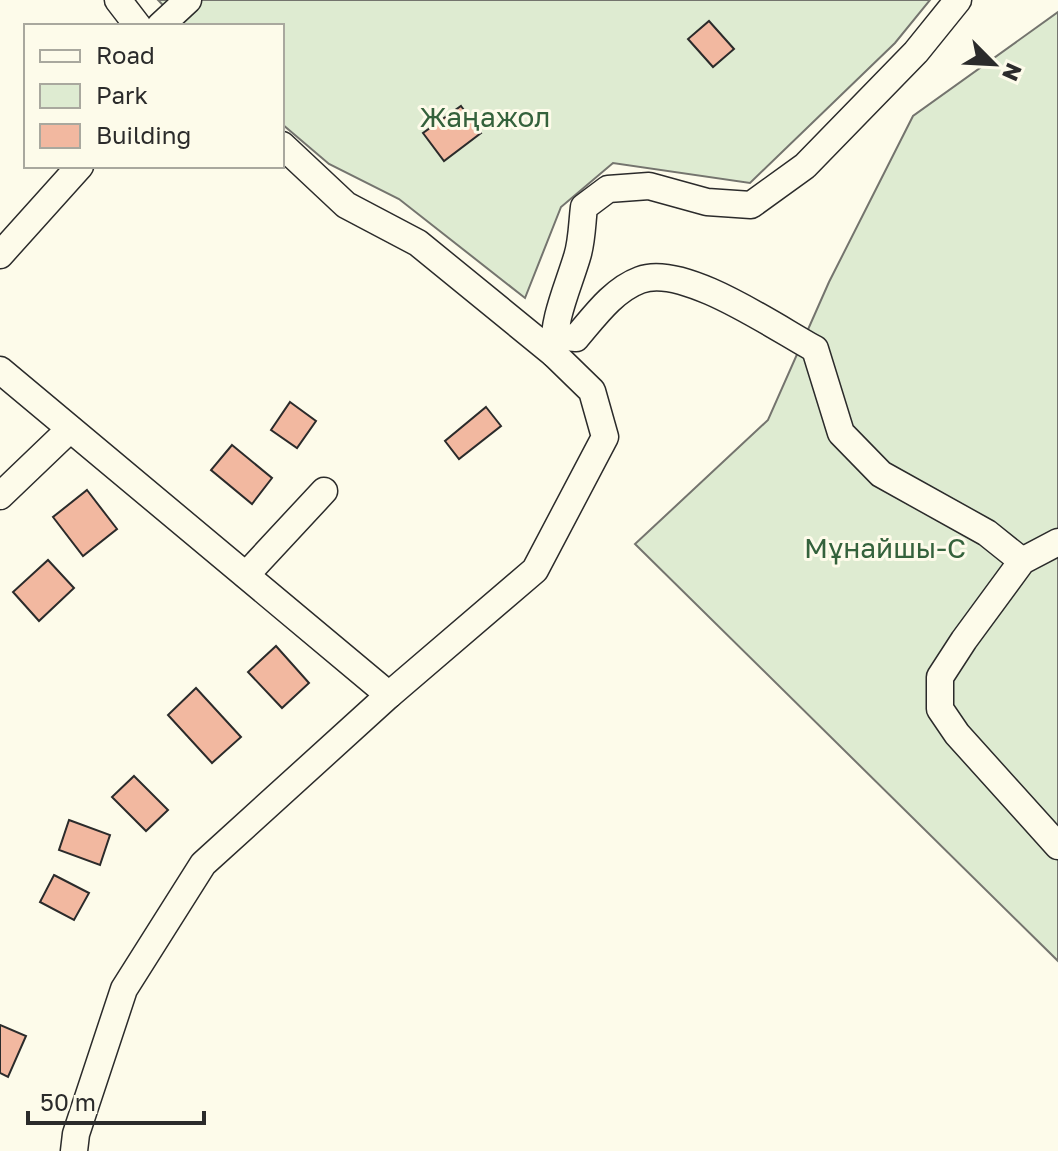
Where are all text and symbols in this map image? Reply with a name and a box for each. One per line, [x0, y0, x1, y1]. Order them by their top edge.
legend [24, 24, 284, 168]
north arrow [954, 24, 1034, 104]
text: Road [96, 40, 155, 69]
text: N [997, 59, 1028, 85]
text: Park [96, 80, 148, 109]
park label: Жаңажол [420, 100, 550, 133]
text: Building [96, 120, 191, 149]
park label: Мұнайшы-С [804, 531, 966, 565]
scale bar [28, 1075, 204, 1125]
text: 50 m [40, 1087, 96, 1116]

